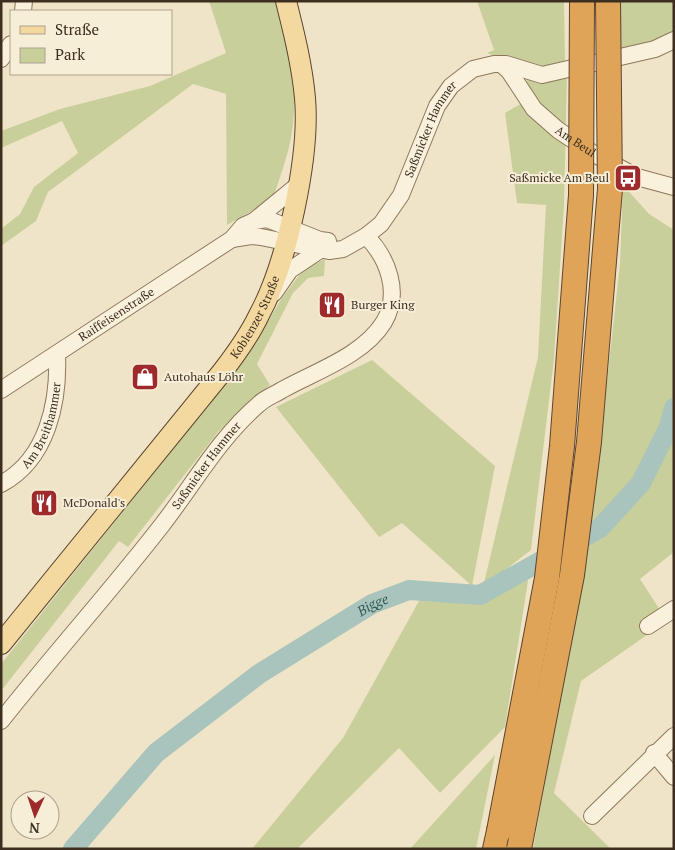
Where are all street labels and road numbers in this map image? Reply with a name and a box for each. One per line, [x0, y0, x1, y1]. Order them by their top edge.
street label: Saßmicker Hammer [401, 77, 459, 180]
street label: Am Beul [553, 122, 599, 160]
street label: Koblenzer Straße [227, 274, 282, 361]
street label: Raiffeisenstraße [76, 284, 157, 344]
street label: Am Breithammer [18, 381, 64, 471]
street label: Saßmicker Hammer [168, 418, 244, 512]

